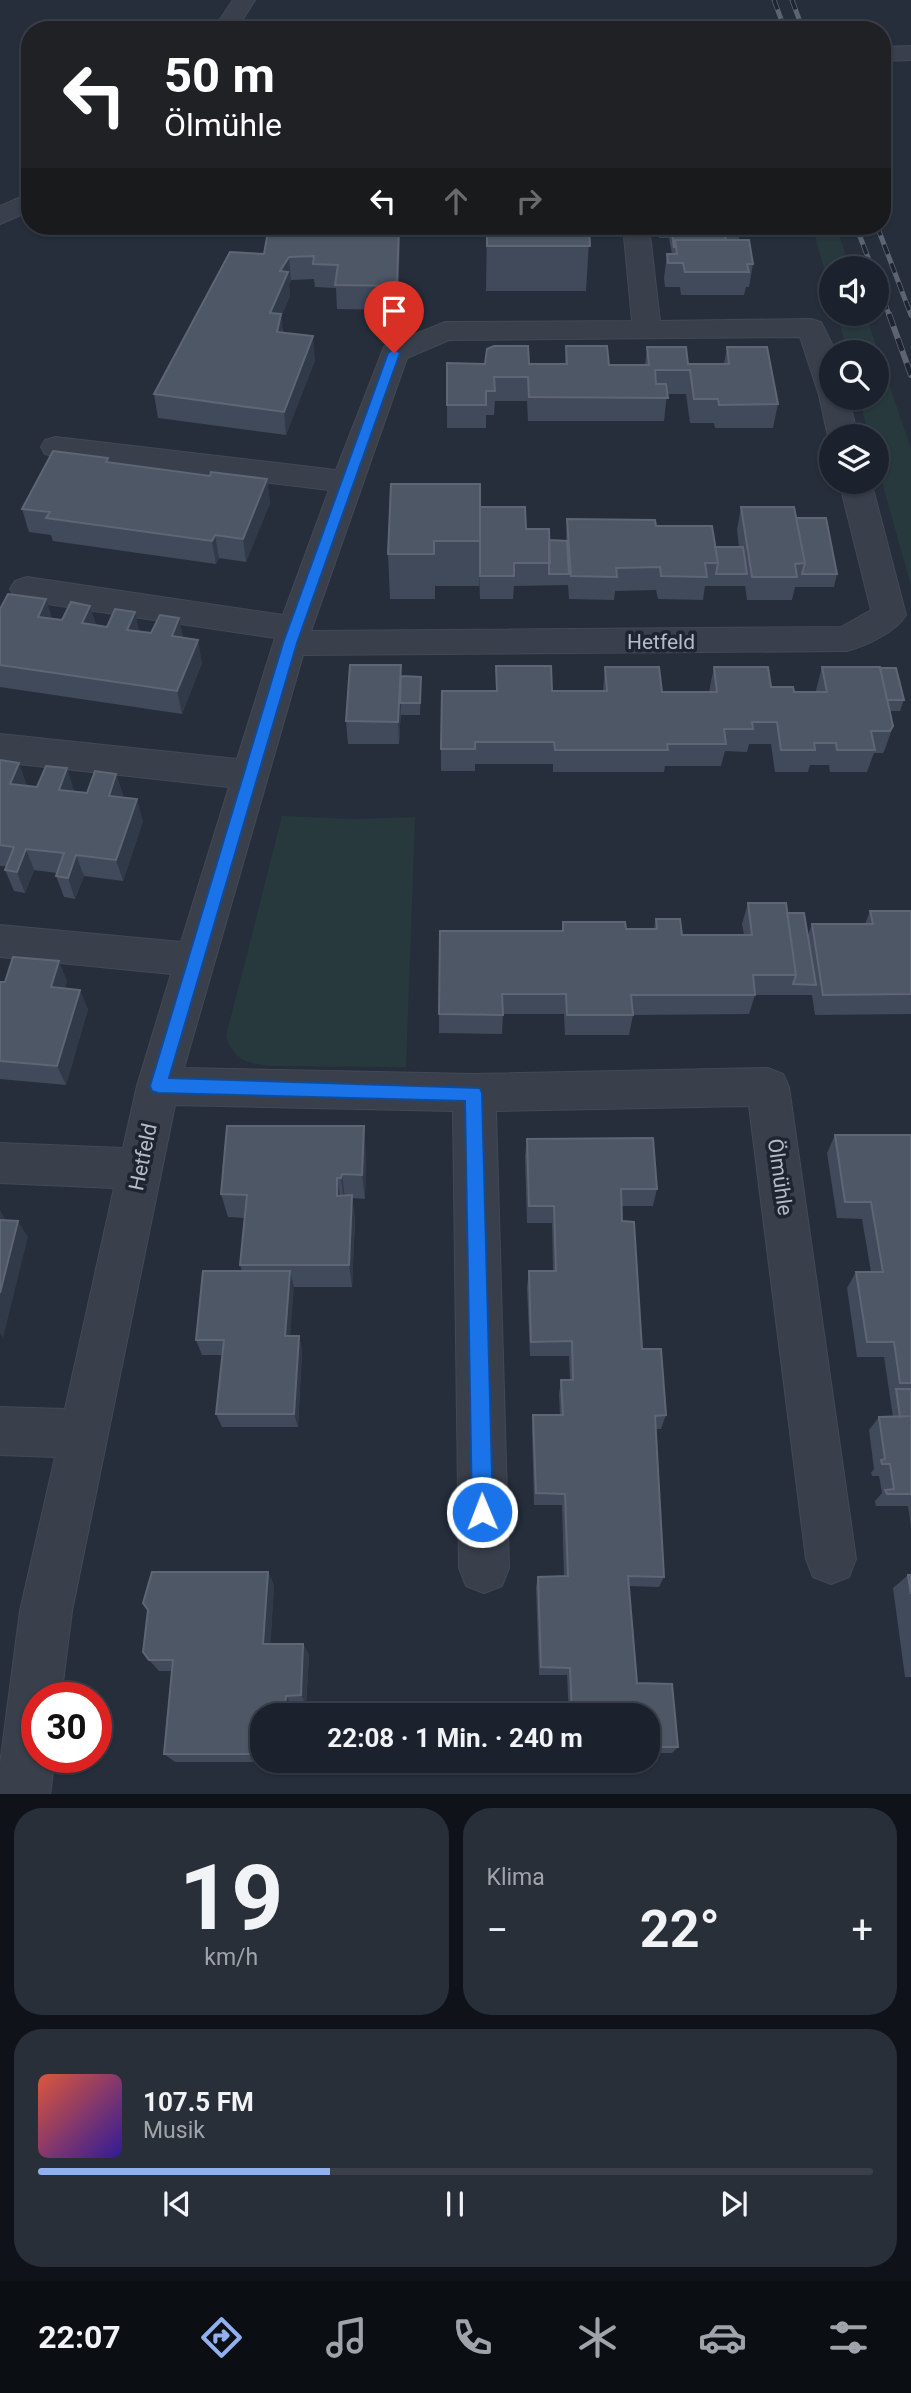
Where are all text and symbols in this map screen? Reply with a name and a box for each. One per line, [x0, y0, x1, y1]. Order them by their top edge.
text: 50 m [164, 47, 275, 104]
icon: left [49, 49, 140, 140]
text: Ölmühle [164, 106, 282, 144]
icon: left [364, 182, 402, 220]
icon: ahead [437, 182, 475, 220]
icon: right [510, 182, 548, 220]
map controls [819, 256, 889, 494]
button: sound [819, 256, 889, 326]
pin [364, 281, 424, 353]
icon: arrive [375, 292, 413, 330]
button: search [819, 340, 889, 410]
button: layers [819, 424, 889, 494]
street label: Hetfeld [627, 630, 695, 654]
street label: Hetfeld [124, 1121, 162, 1193]
street label: Ölmühle [763, 1137, 797, 1217]
position arrow [445, 1475, 519, 1549]
speed limit sign: 30 [21, 1682, 112, 1773]
text: 22:08 · 1 Min. · 240 m [327, 1723, 583, 1753]
text: 19 [179, 1845, 283, 1951]
text: Klima [487, 1864, 545, 1891]
text: 22° [640, 1899, 720, 1960]
text: − [487, 1908, 508, 1952]
text: + [851, 1908, 873, 1952]
text: km/h [204, 1944, 258, 1971]
text: 107.5 FM [143, 2087, 254, 2117]
text: Musik [143, 2117, 205, 2144]
icon: previous [158, 2185, 196, 2223]
icon: pause [436, 2185, 474, 2223]
icon: next [715, 2185, 753, 2223]
icon: directions [197, 2313, 246, 2362]
icon: music [322, 2313, 371, 2362]
icon: phone [448, 2313, 497, 2362]
icon: climate [573, 2313, 622, 2362]
icon: car [698, 2313, 747, 2362]
icon: filters [824, 2313, 873, 2362]
text: 22:07 [38, 2318, 121, 2356]

